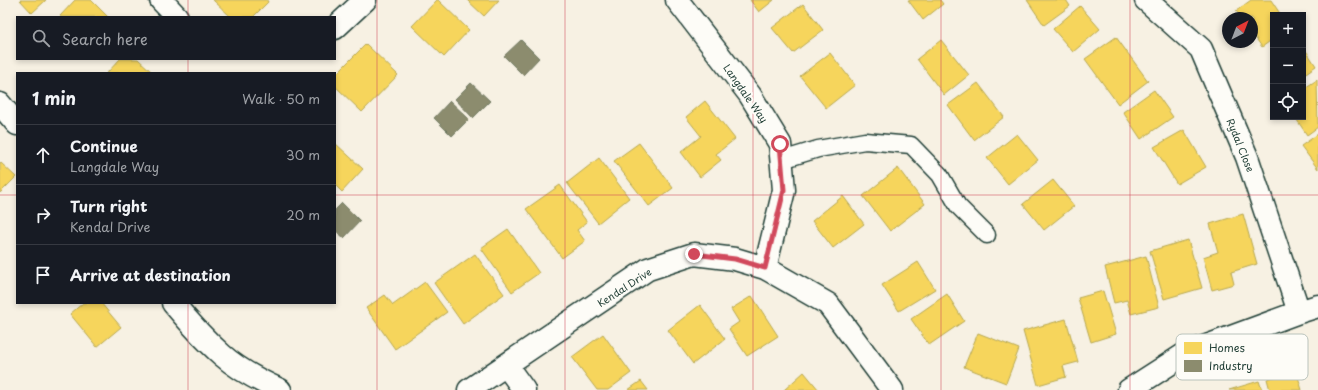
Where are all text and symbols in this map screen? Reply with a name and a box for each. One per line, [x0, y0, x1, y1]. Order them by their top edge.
north arrow [1222, 12, 1258, 48]
map controls [1270, 12, 1306, 120]
button: + [1270, 12, 1306, 48]
search box [16, 16, 336, 60]
icon: search [30, 27, 52, 49]
text: Search here [62, 27, 148, 50]
button: − [1270, 48, 1306, 84]
street label: Langdale Way [720, 61, 772, 126]
button: locate [1270, 84, 1306, 120]
text: 1 min [32, 85, 76, 111]
text: Walk · 50 m [242, 89, 320, 108]
street label: Rydal Close [1223, 116, 1259, 174]
text: Continue [70, 134, 138, 157]
route start [771, 135, 789, 153]
icon: ahead [32, 144, 54, 166]
text: 30 m [286, 145, 320, 164]
text: Langdale Way [70, 157, 159, 176]
text: Turn right [70, 194, 147, 217]
icon: right [32, 204, 54, 226]
text: 20 m [286, 205, 320, 224]
text: Kendal Drive [70, 217, 150, 236]
route end [685, 245, 703, 263]
text: Arrive at destination [70, 263, 231, 286]
icon: arrive [32, 264, 54, 286]
street label: Kendal Drive [594, 264, 654, 310]
legend [1176, 334, 1308, 380]
text: Homes [1209, 339, 1245, 356]
text: Industry [1209, 357, 1253, 374]

